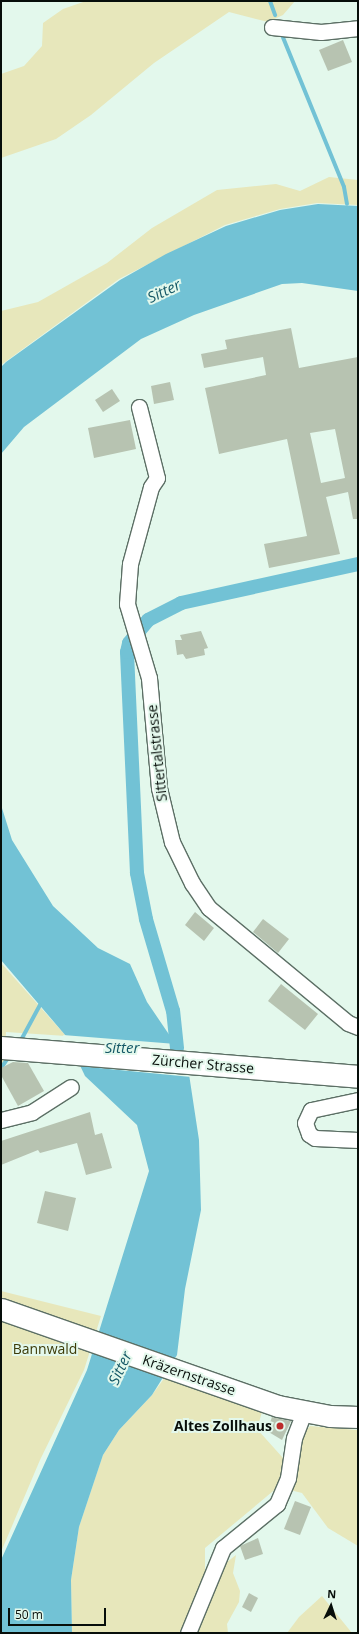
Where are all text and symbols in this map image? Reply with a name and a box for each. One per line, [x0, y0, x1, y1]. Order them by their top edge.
water label: Sitter [145, 276, 183, 306]
street label: Sittertalstrasse [144, 704, 170, 802]
water label: Sitter [105, 1039, 139, 1057]
street label: Zürcher Strasse [151, 1051, 255, 1077]
park label: Bannwald [13, 1341, 77, 1357]
water label: Sitter [105, 1349, 135, 1387]
street label: Kräzernstrasse [140, 1351, 238, 1399]
place label: Altes Zollhaus [174, 1418, 272, 1434]
marker: Altes Zollhaus [275, 1421, 285, 1431]
north arrow [311, 1586, 351, 1626]
text: N [327, 1586, 337, 1601]
scale bar [10, 1600, 108, 1626]
text: 50 m [15, 1606, 43, 1623]

